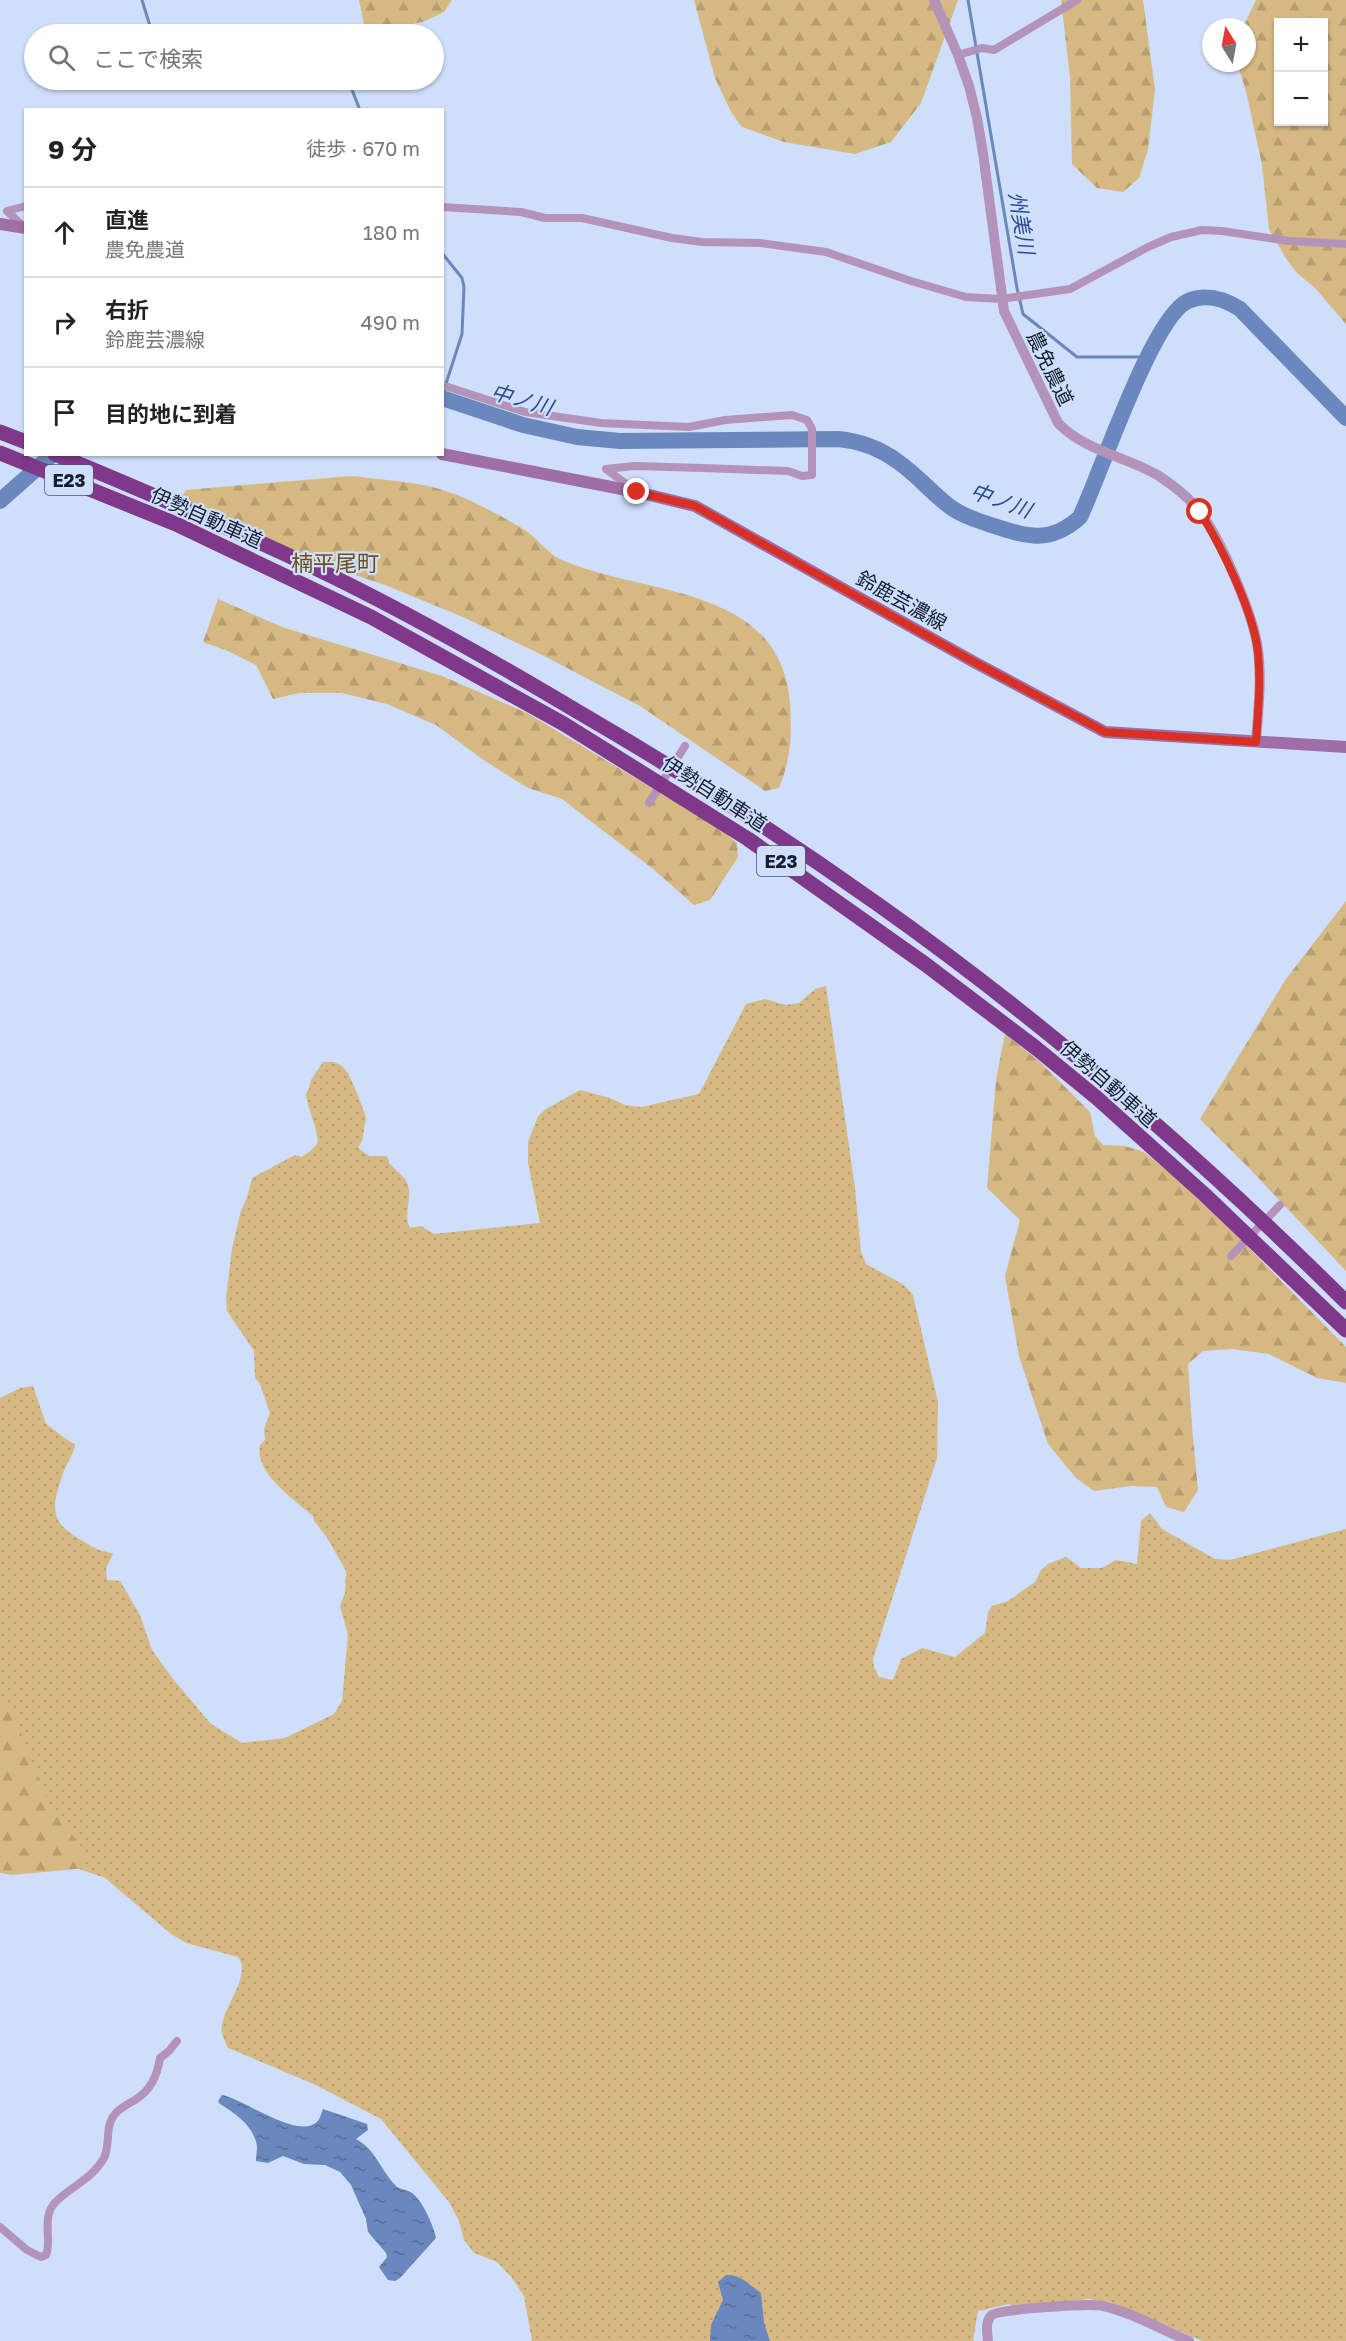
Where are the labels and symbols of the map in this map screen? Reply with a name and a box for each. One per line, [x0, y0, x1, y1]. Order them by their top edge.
north arrow [1202, 18, 1256, 72]
water label: 州美川 [1004, 190, 1041, 258]
street label: 農免農道 [1023, 327, 1079, 409]
water label: 中ノ川 [488, 378, 558, 421]
road number: E23 [45, 465, 93, 495]
water label: 中ノ川 [967, 477, 1037, 524]
route end [623, 478, 649, 504]
street label: 伊勢自動車道 [147, 482, 267, 552]
route start [1186, 498, 1212, 524]
district label: 楠平尾町 [291, 549, 379, 576]
street label: 鈴鹿芸濃線 [852, 565, 952, 635]
street label: 伊勢自動車道 [658, 750, 772, 836]
road number: E23 [757, 846, 805, 876]
street label: 伊勢自動車道 [1056, 1035, 1162, 1131]

